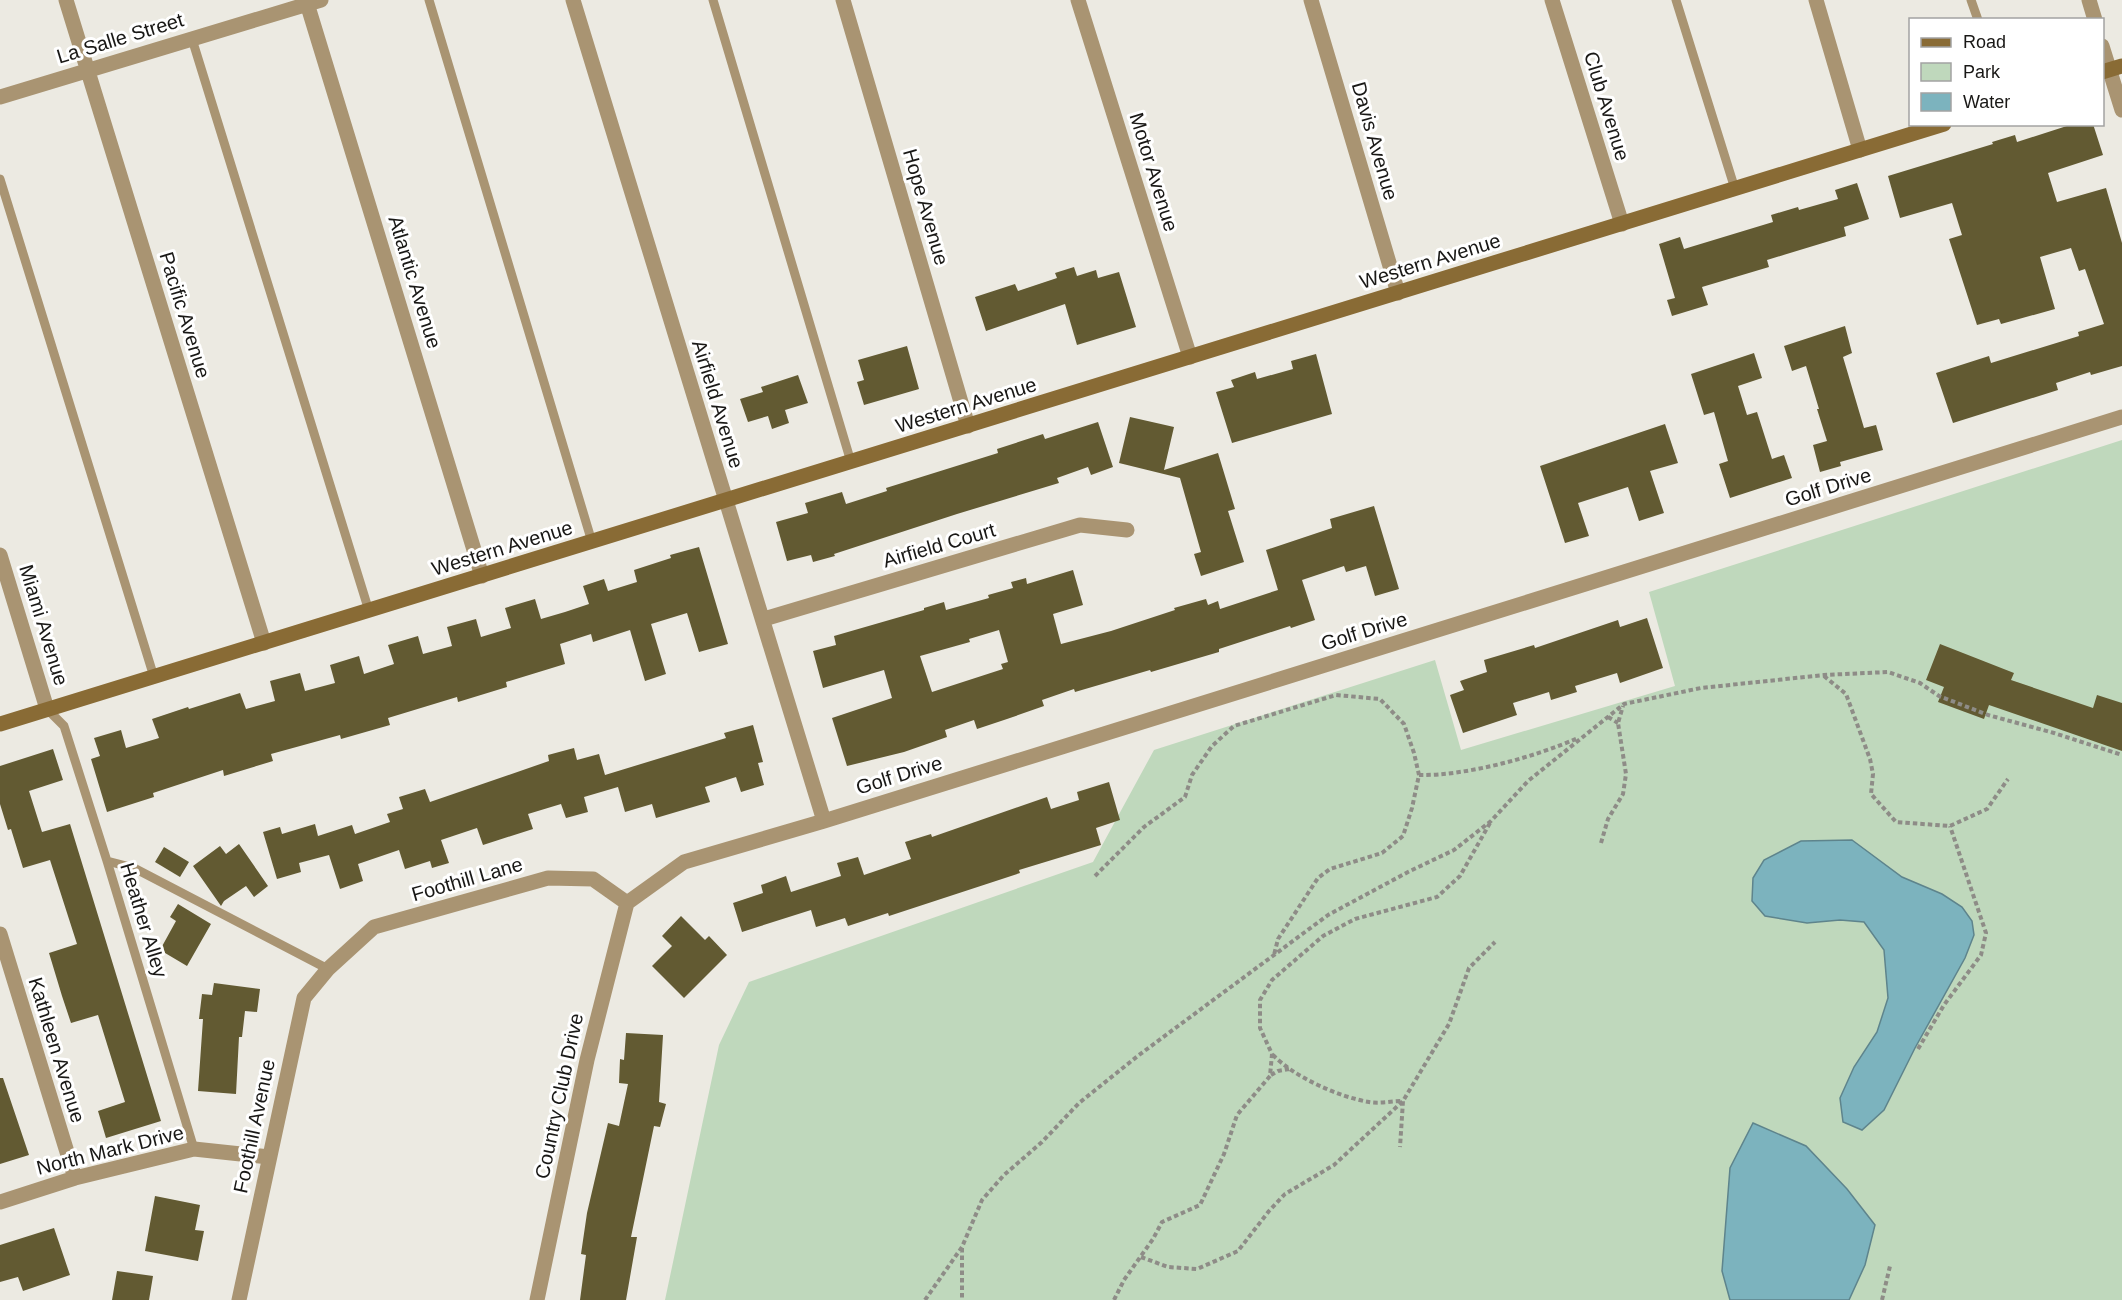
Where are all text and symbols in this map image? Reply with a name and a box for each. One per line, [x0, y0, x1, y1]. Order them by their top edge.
street label: La Salle Street [54, 8, 186, 68]
legend [1909, 18, 2104, 126]
text: Road [1963, 32, 2006, 52]
street label: Club Avenue [1580, 49, 1634, 163]
text: Park [1963, 62, 2001, 82]
street label: Davis Avenue [1348, 79, 1402, 203]
text: Water [1963, 92, 2010, 112]
street label: Motor Avenue [1125, 110, 1183, 234]
street label: Hope Avenue [899, 146, 953, 268]
street label: Atlantic Avenue [384, 213, 446, 351]
street label: Western Avenue [1357, 229, 1503, 293]
street label: Pacific Avenue [155, 249, 215, 381]
street label: Airfield Avenue [688, 337, 748, 471]
street label: Western Avenue [893, 373, 1039, 437]
street label: Golf Drive [1782, 463, 1874, 511]
street label: Western Avenue [429, 516, 575, 580]
street label: Airfield Court [880, 518, 998, 572]
street label: Miami Avenue [15, 562, 73, 688]
street label: Golf Drive [1318, 607, 1410, 655]
street label: Golf Drive [853, 751, 945, 799]
street label: Foothill Lane [409, 853, 525, 905]
street label: Heather Alley [116, 860, 172, 980]
street label: Kathleen Avenue [24, 975, 90, 1125]
street label: Country Club Drive [531, 1011, 587, 1181]
street label: Foothill Avenue [229, 1057, 279, 1195]
street label: North Mark Drive [34, 1121, 186, 1179]

